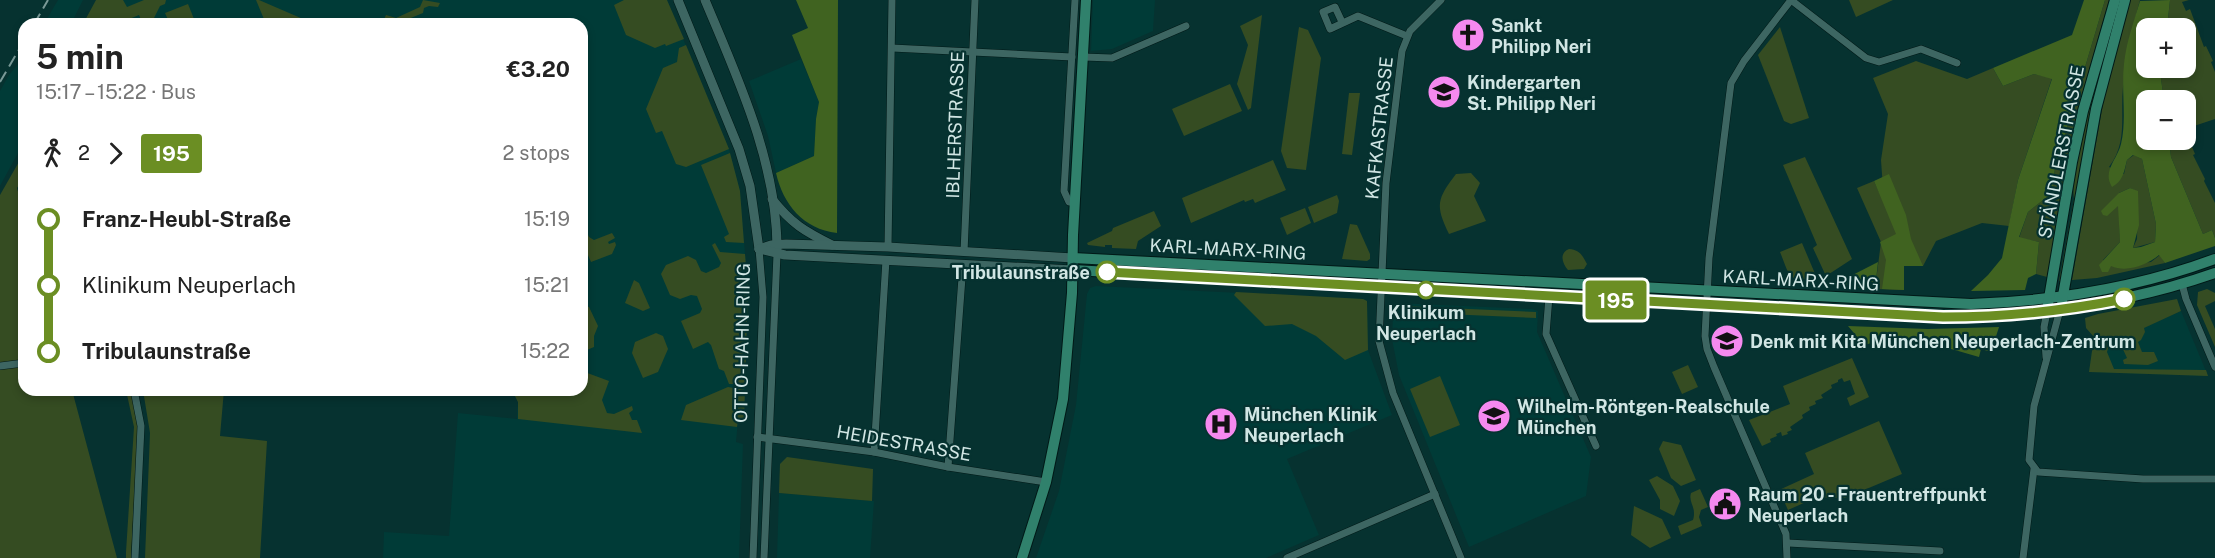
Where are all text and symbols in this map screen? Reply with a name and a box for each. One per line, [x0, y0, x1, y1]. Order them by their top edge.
place label: Sankt Philipp Neri [1491, 15, 1591, 57]
church icon: Sankt Philipp Neri [1450, 17, 1486, 53]
map controls [2136, 18, 2196, 150]
button: + [2136, 18, 2196, 78]
text: 5 min [36, 38, 124, 76]
street label: IBLHERSTRASSE [942, 51, 968, 199]
text: €3.20 [507, 56, 570, 82]
street label: KAFKASTRASSE [1361, 56, 1397, 200]
street label: STÄNDLERSTRASSE [2033, 64, 2088, 240]
place label: Kindergarten St. Philipp Neri [1467, 72, 1596, 114]
school or university icon: Kindergarten St. Philipp Neri [1426, 74, 1462, 110]
text: 15:17 – 15:22 · Bus [36, 80, 196, 104]
button: − [2136, 90, 2196, 150]
icon: walk [36, 137, 69, 170]
icon: forward [99, 137, 132, 170]
text: 2 [78, 141, 90, 165]
text: 195 [153, 141, 190, 166]
text: 2 stops [503, 141, 570, 165]
text: Franz-Heubl-Straße [82, 206, 291, 232]
text: 15:19 [524, 207, 570, 231]
street label: KARL-MARX-RING [1149, 234, 1307, 264]
marker: Tribulaunstraße [1096, 261, 1118, 283]
place label: Tribulaunstraße [952, 262, 1090, 283]
street label: OTTO-HAHN-RING [730, 263, 754, 423]
street label: KARL-MARX-RING [1722, 265, 1880, 295]
text: Klinikum Neuperlach [82, 272, 296, 298]
text: 15:21 [524, 273, 570, 297]
line badge: 195 [1582, 280, 1650, 320]
marker: Klinikum Neuperlach [1417, 281, 1435, 299]
text: 195 [1597, 288, 1635, 313]
unlabelled marker [2113, 288, 2135, 310]
place label: Klinikum Neuperlach [1376, 302, 1476, 344]
school or university icon: Denk mit Kita München Neuperlach-Zentrum [1709, 323, 1745, 359]
place label: Denk mit Kita München Neuperlach-Zentrum [1750, 331, 2135, 352]
text: Tribulaunstraße [82, 338, 251, 364]
text: 15:22 [520, 339, 570, 363]
place label: Wilhelm-Röntgen-Realschule München [1517, 396, 1770, 438]
school or university icon: Wilhelm-Röntgen-Realschule München [1476, 398, 1512, 434]
place label: München Klinik Neuperlach [1244, 404, 1378, 446]
hospital icon: München Klinik Neuperlach [1203, 406, 1239, 442]
street label: HEIDESTRASSE [835, 421, 973, 465]
place label: Raum 20 - Frauentreffpunkt Neuperlach [1748, 484, 1987, 526]
public building icon: Raum 20 - Frauentreffpunkt Neuperlach [1707, 486, 1743, 522]

